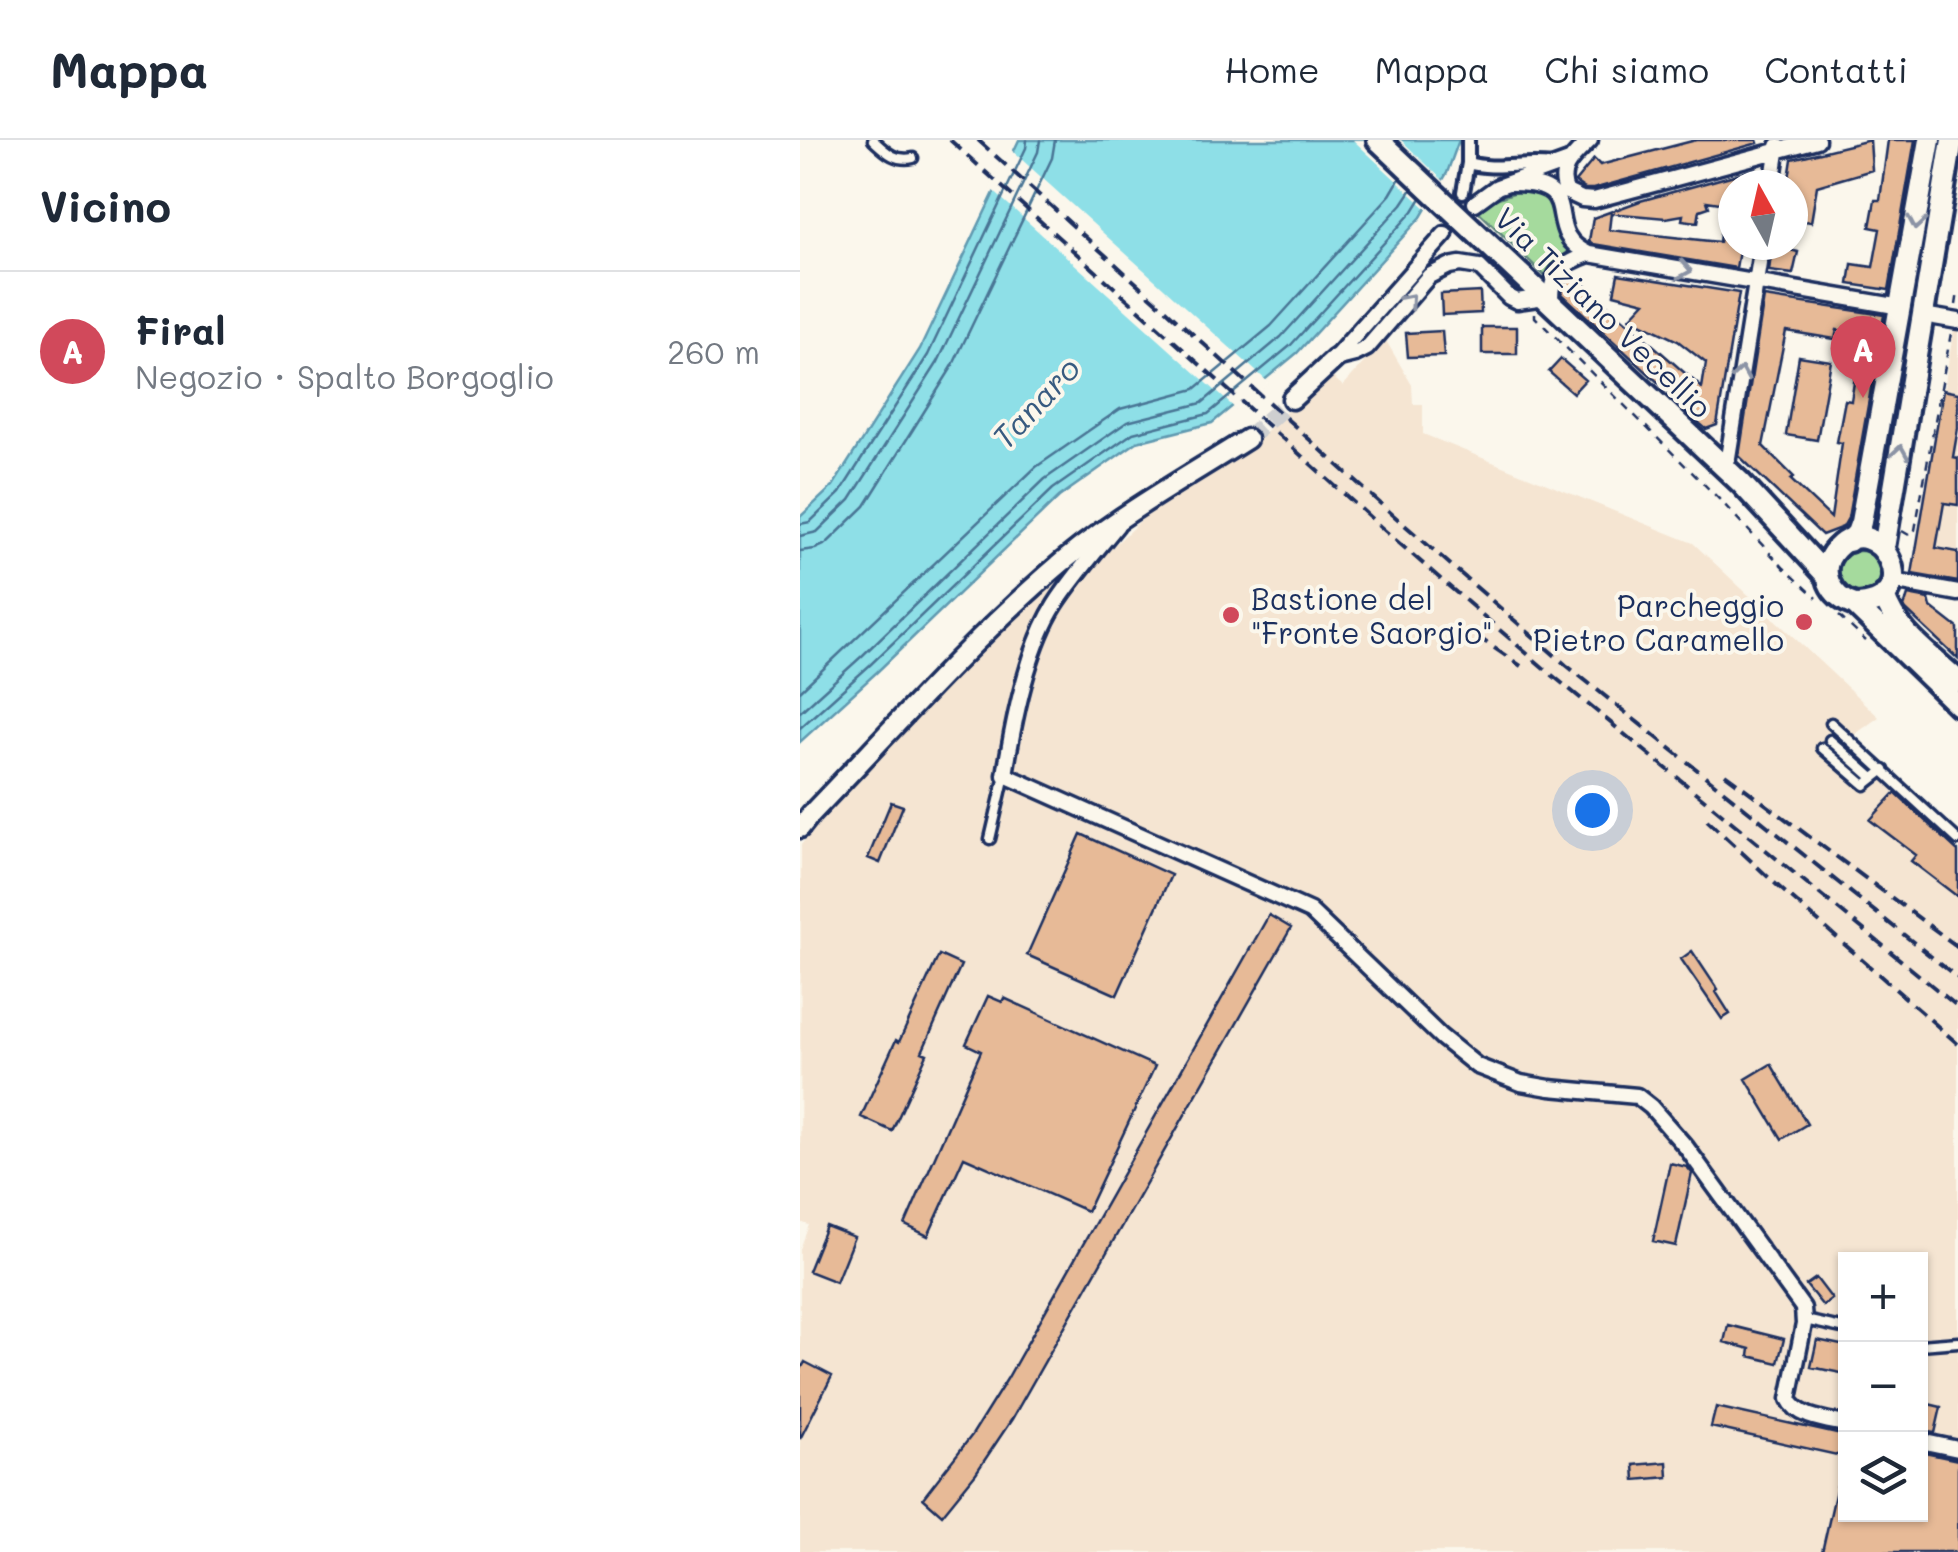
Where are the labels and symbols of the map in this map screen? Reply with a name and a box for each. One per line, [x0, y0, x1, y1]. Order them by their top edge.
north arrow [1718, 170, 1808, 260]
street label: Via Tiziano Vecellio [1487, 198, 1721, 426]
one-way arrow [1906, 215, 1927, 232]
one-way arrow [1677, 259, 1694, 280]
one-way arrow [1397, 293, 1415, 312]
pin: A [1830, 316, 1896, 398]
water label: Tanaro [982, 347, 1088, 457]
one-way arrow [1730, 365, 1751, 382]
one-way arrow [1889, 444, 1910, 460]
place label: Bastione del "Fronte Saorgio" [1251, 578, 1493, 652]
place label: Parcheggio Pietro Caramello [1533, 585, 1784, 659]
marker: Bastione del "Fronte Saorgio" [1220, 604, 1242, 626]
marker: Parcheggio Pietro Caramello [1793, 611, 1815, 633]
your location [1567, 785, 1618, 836]

